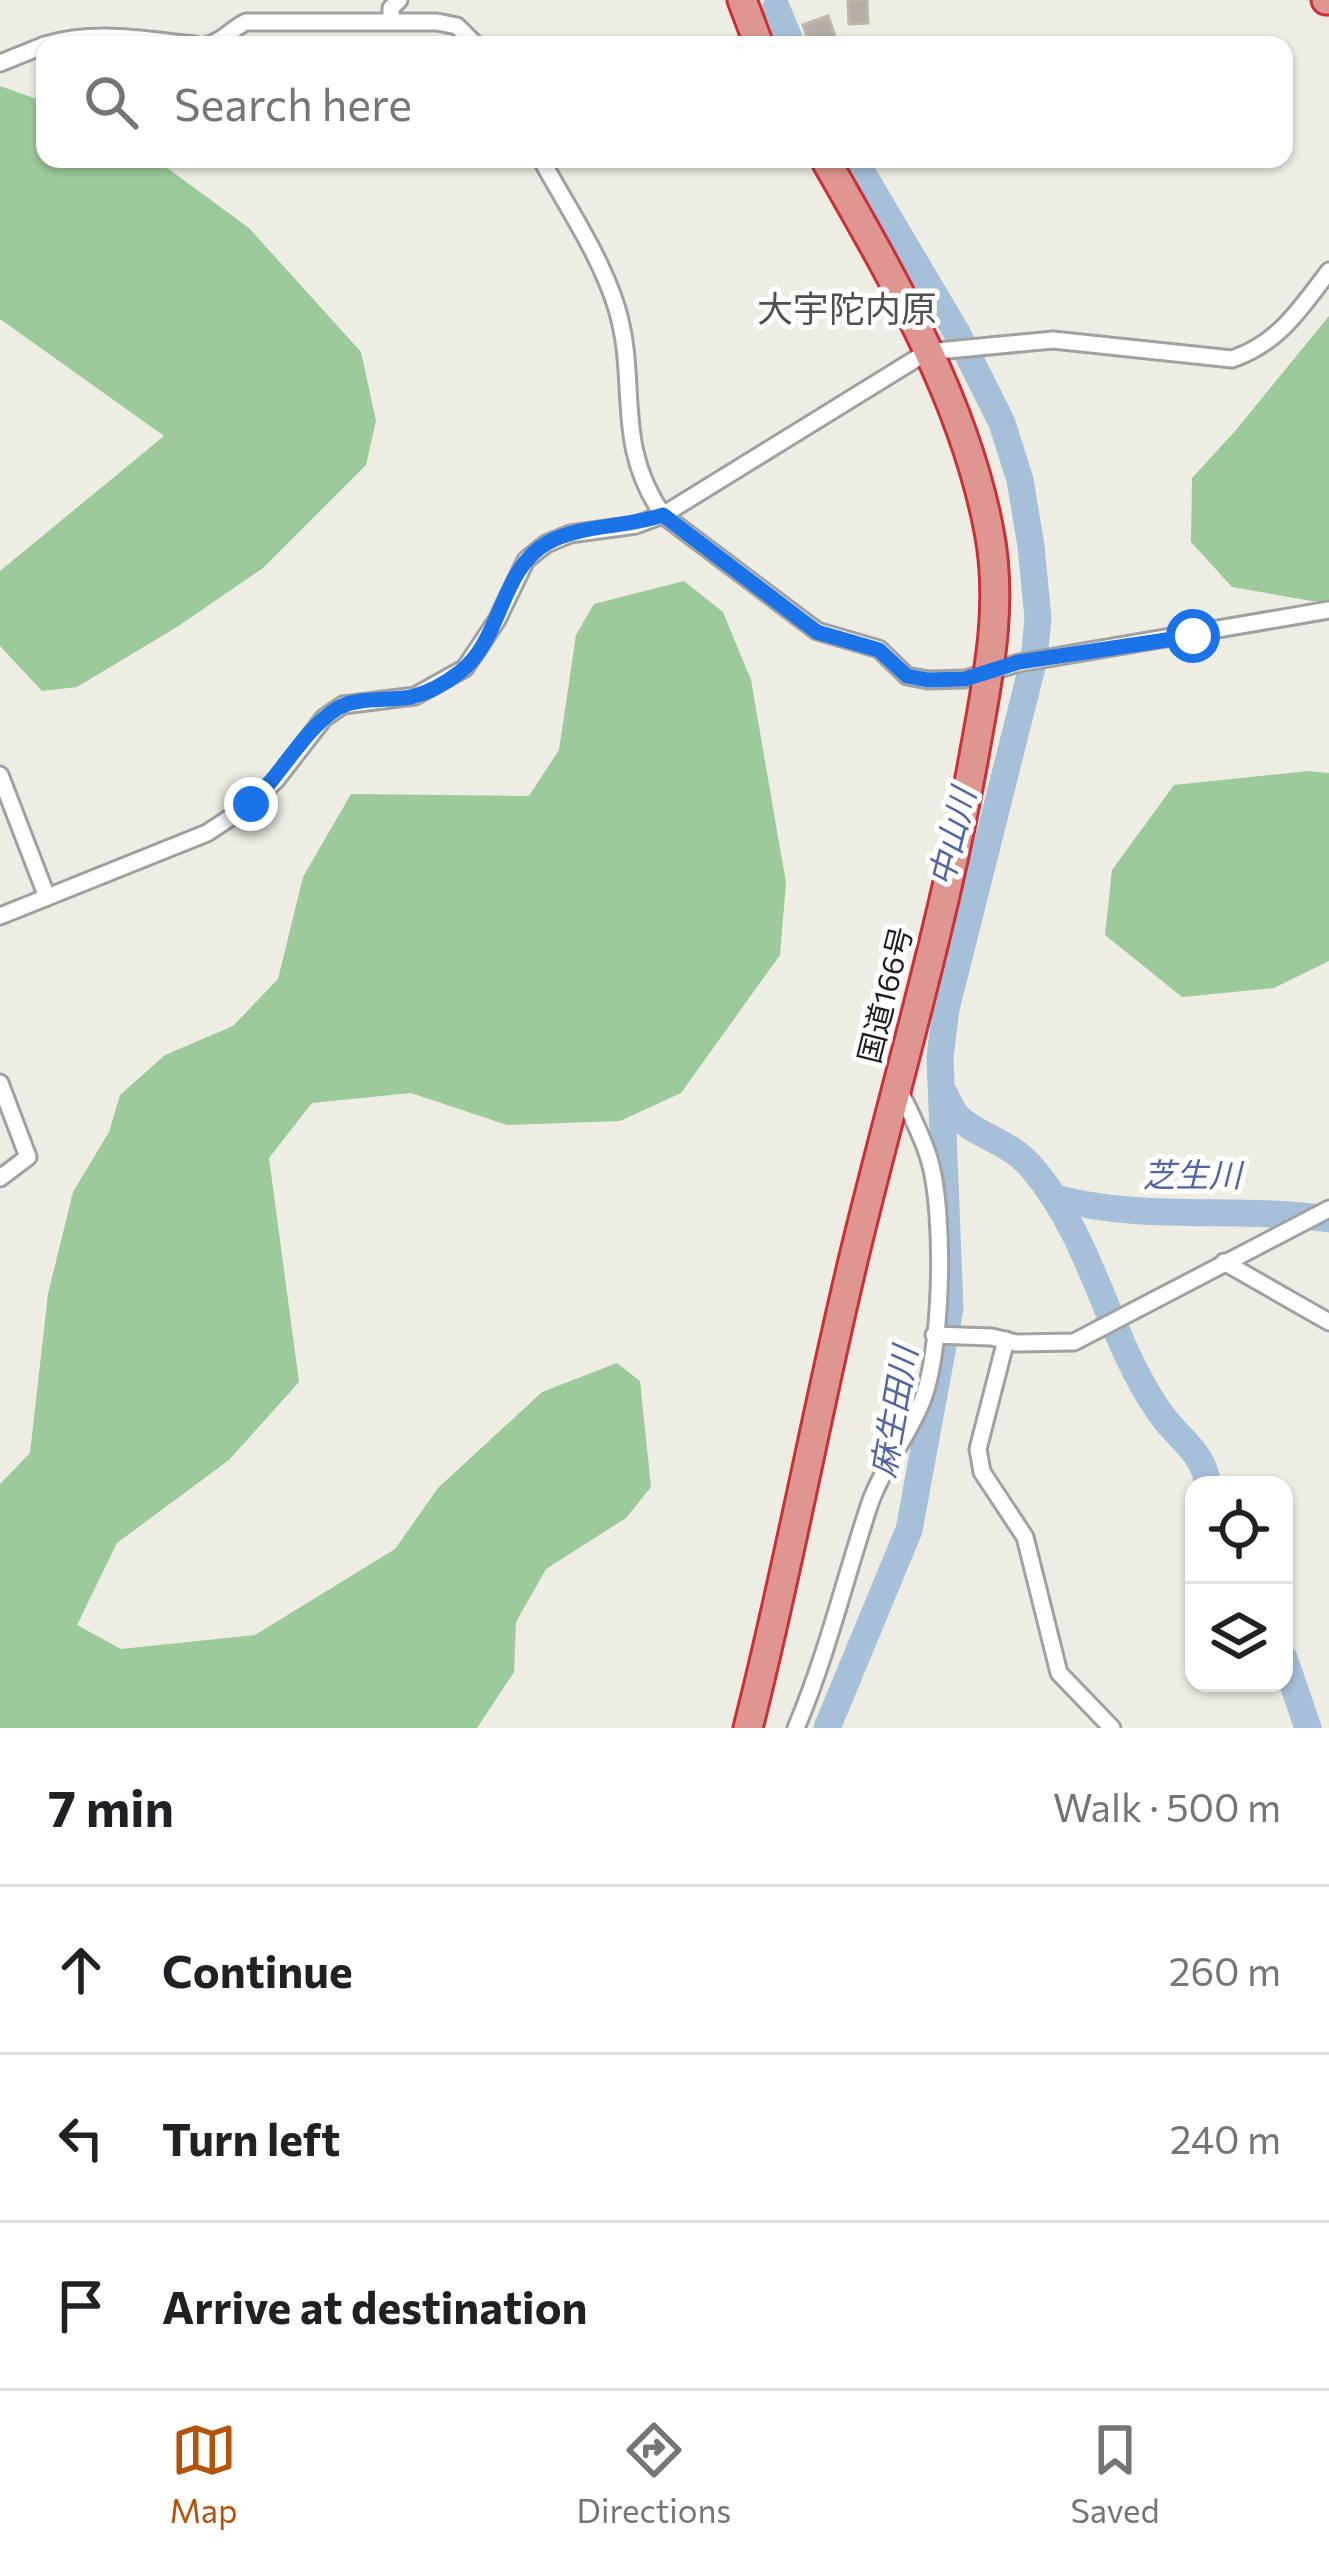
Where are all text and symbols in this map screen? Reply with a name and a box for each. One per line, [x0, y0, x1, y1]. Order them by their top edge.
search box [36, 36, 1293, 168]
icon: search [78, 69, 144, 135]
text: Search here [174, 75, 412, 130]
district label: 大宇陀内原 [757, 285, 937, 329]
route start [1166, 609, 1220, 663]
route end [224, 777, 278, 831]
water label: 中山川 [919, 781, 983, 890]
street label: 国道166号 [849, 922, 918, 1066]
water label: 芝生川 [1143, 1153, 1245, 1194]
water label: 麻生田川 [861, 1340, 925, 1480]
map controls [1185, 1476, 1293, 1692]
button: locate [1185, 1476, 1293, 1584]
button: layers [1185, 1584, 1293, 1692]
text: 7 min [48, 1775, 174, 1838]
text: Walk · 500 m [1053, 1782, 1281, 1830]
icon: ahead [48, 1937, 114, 2003]
text: Continue [162, 1942, 353, 1997]
text: 260 m [1169, 1946, 1281, 1994]
icon: left [48, 2105, 114, 2171]
text: Turn left [162, 2110, 340, 2165]
text: 240 m [1170, 2114, 1281, 2162]
icon: arrive [48, 2273, 114, 2339]
text: Arrive at destination [162, 2278, 588, 2333]
tab: Map [170, 2417, 238, 2530]
tab: Directions [577, 2417, 731, 2530]
tab: Saved [1070, 2417, 1159, 2530]

